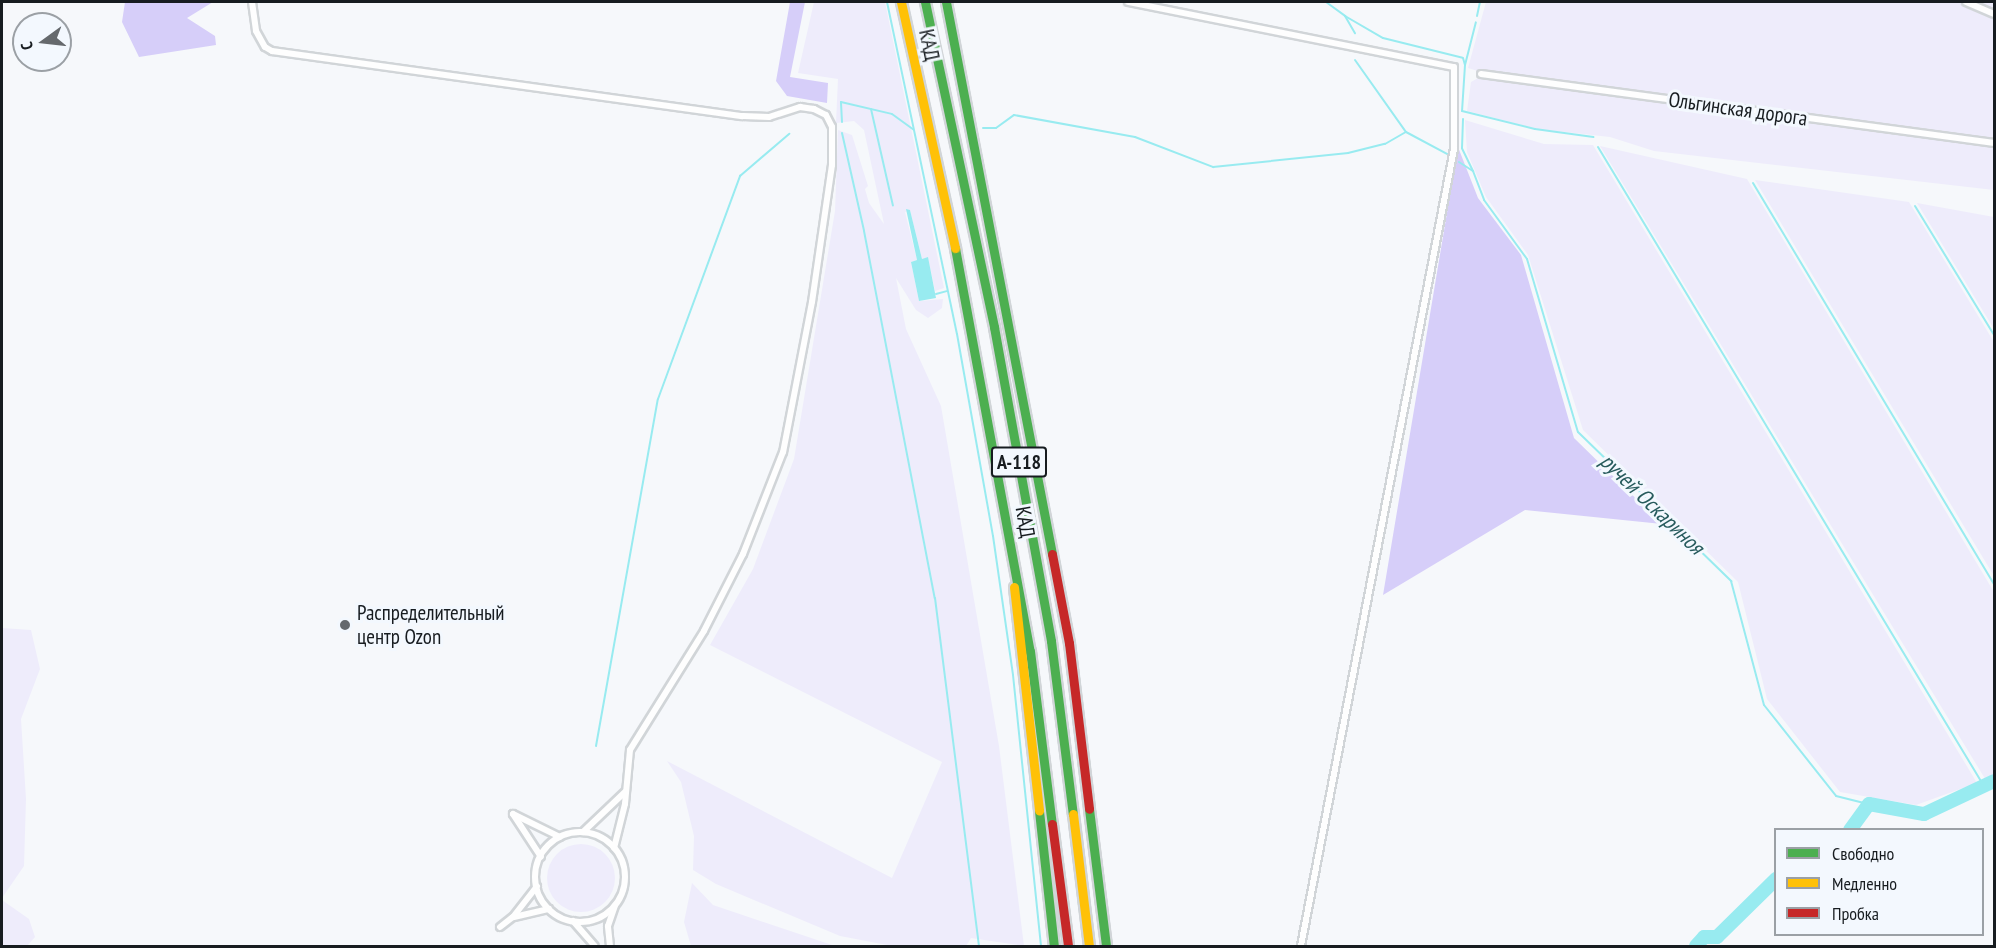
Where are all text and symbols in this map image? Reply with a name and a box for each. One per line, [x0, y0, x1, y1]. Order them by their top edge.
north arrow [12, 12, 72, 72]
street label: КАД [913, 27, 945, 63]
text: С [16, 40, 37, 52]
street label: Ольгинская дорога [1667, 87, 1809, 131]
road number: А-118 [990, 445, 1048, 479]
water label: ручей Оскариноя [1595, 448, 1709, 560]
street label: КАД [1010, 504, 1040, 540]
place label: Распределительный центр Ozon [357, 600, 505, 650]
marker: Распределительный центр Ozon [338, 618, 352, 632]
legend [1774, 828, 1984, 936]
text: Свободно [1832, 842, 1894, 865]
text: Медленно [1832, 872, 1897, 895]
text: Пробка [1832, 902, 1879, 925]

